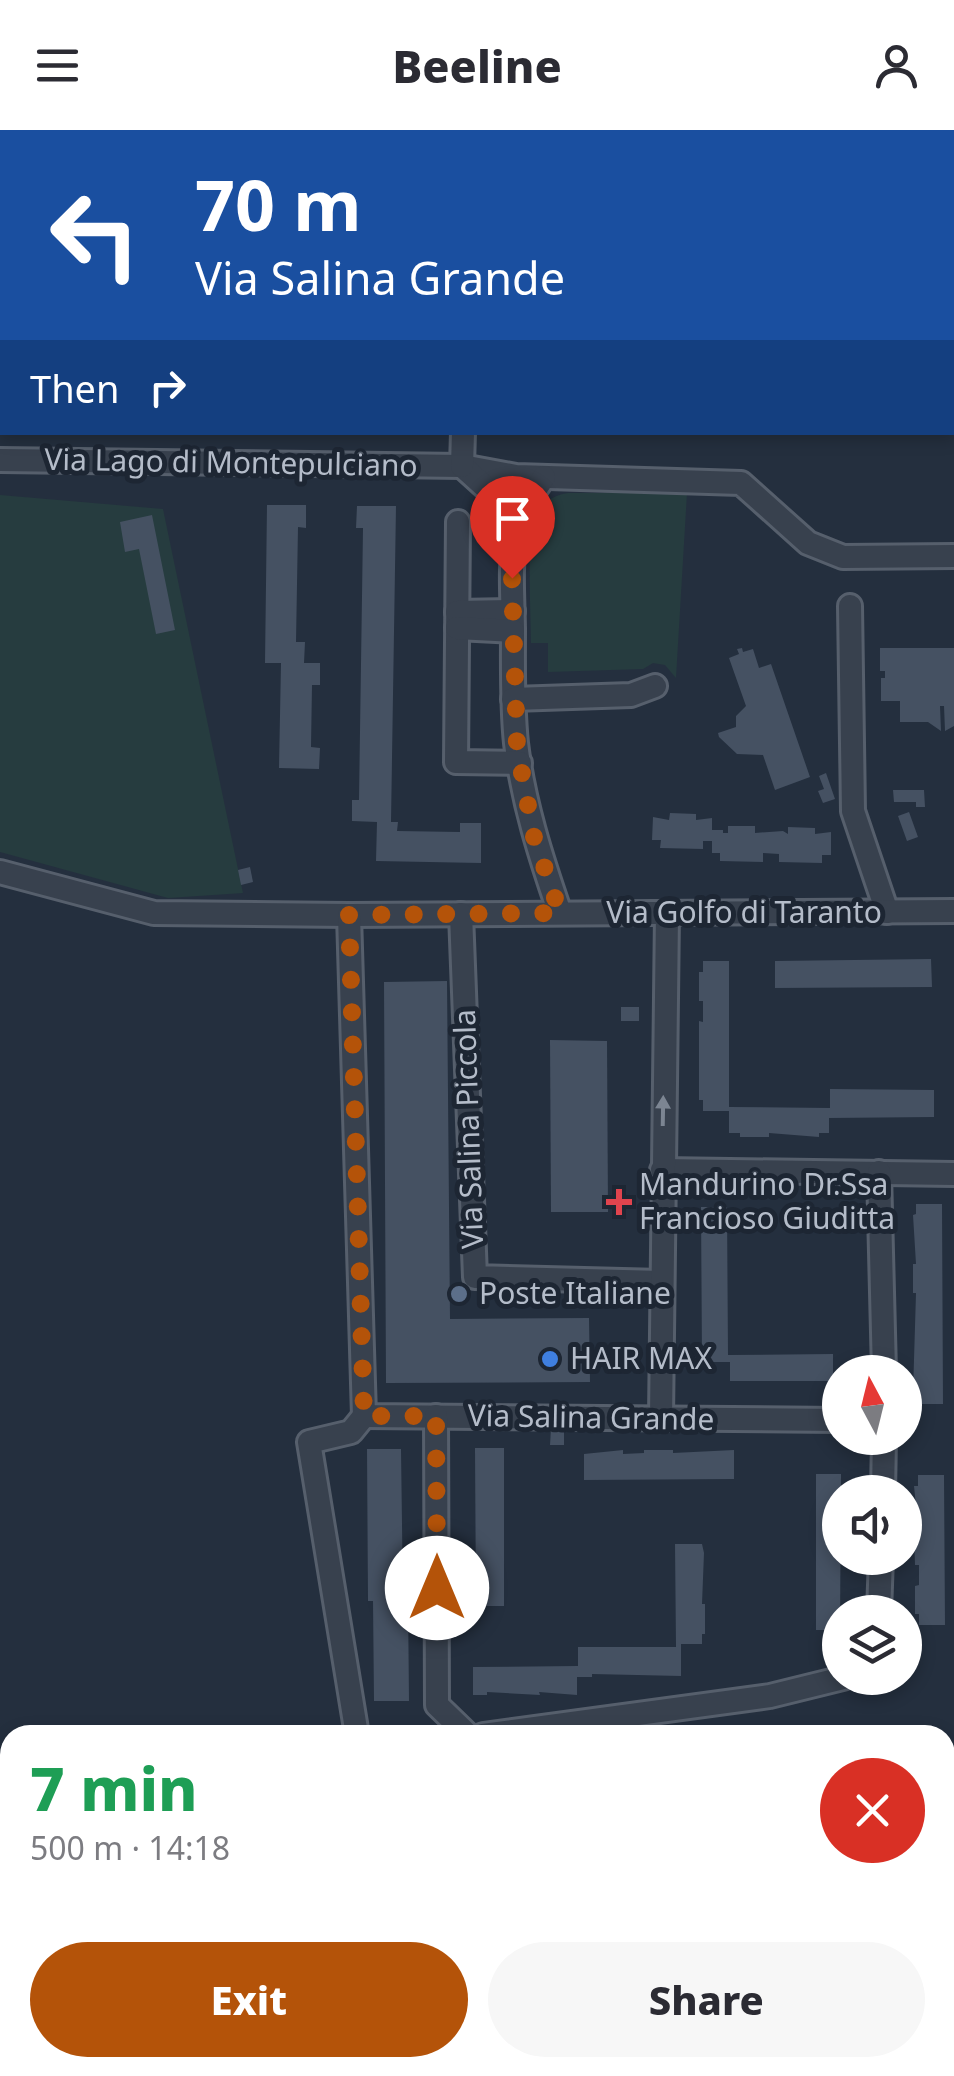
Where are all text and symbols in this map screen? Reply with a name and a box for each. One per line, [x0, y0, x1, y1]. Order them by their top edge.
text: Beeline [392, 35, 562, 96]
icon: menu [30, 38, 85, 93]
icon: person [869, 38, 924, 93]
text: 70 m [195, 156, 362, 252]
icon: left [30, 170, 160, 300]
text: Via Salina Grande [195, 247, 565, 308]
icon: right [140, 360, 195, 415]
text: Then [30, 362, 120, 414]
street label: Via Lago di Montepulciano [44, 438, 418, 485]
pin [470, 476, 555, 579]
icon: arrive [485, 491, 540, 546]
street label: Via Golfo di Taranto [606, 891, 882, 932]
street label: Via Salina Piccola [443, 1009, 492, 1250]
one-way arrow [655, 1094, 671, 1126]
place label: Mandurino Dr.Ssa Francioso Giuditta [639, 1163, 895, 1238]
marker: Mandurino Dr.Ssa Francioso Giuditta [608, 1191, 630, 1213]
place label: Poste Italiane [479, 1272, 671, 1313]
marker: Poste Italiane [448, 1283, 470, 1305]
place label: HAIR MAX [570, 1337, 712, 1378]
marker: HAIR MAX [539, 1348, 561, 1370]
north arrow [822, 1355, 922, 1455]
map controls [822, 1355, 922, 1695]
street label: Via Salina Grande [467, 1394, 715, 1439]
button: sound [822, 1475, 922, 1575]
position arrow [385, 1536, 489, 1640]
button: layers [822, 1595, 922, 1695]
text: 7 min [30, 1747, 198, 1829]
button: close [820, 1758, 925, 1863]
text: 500 m · 14:18 [30, 1826, 230, 1869]
button: Exit [30, 1942, 468, 2057]
button: Share [488, 1942, 925, 2057]

